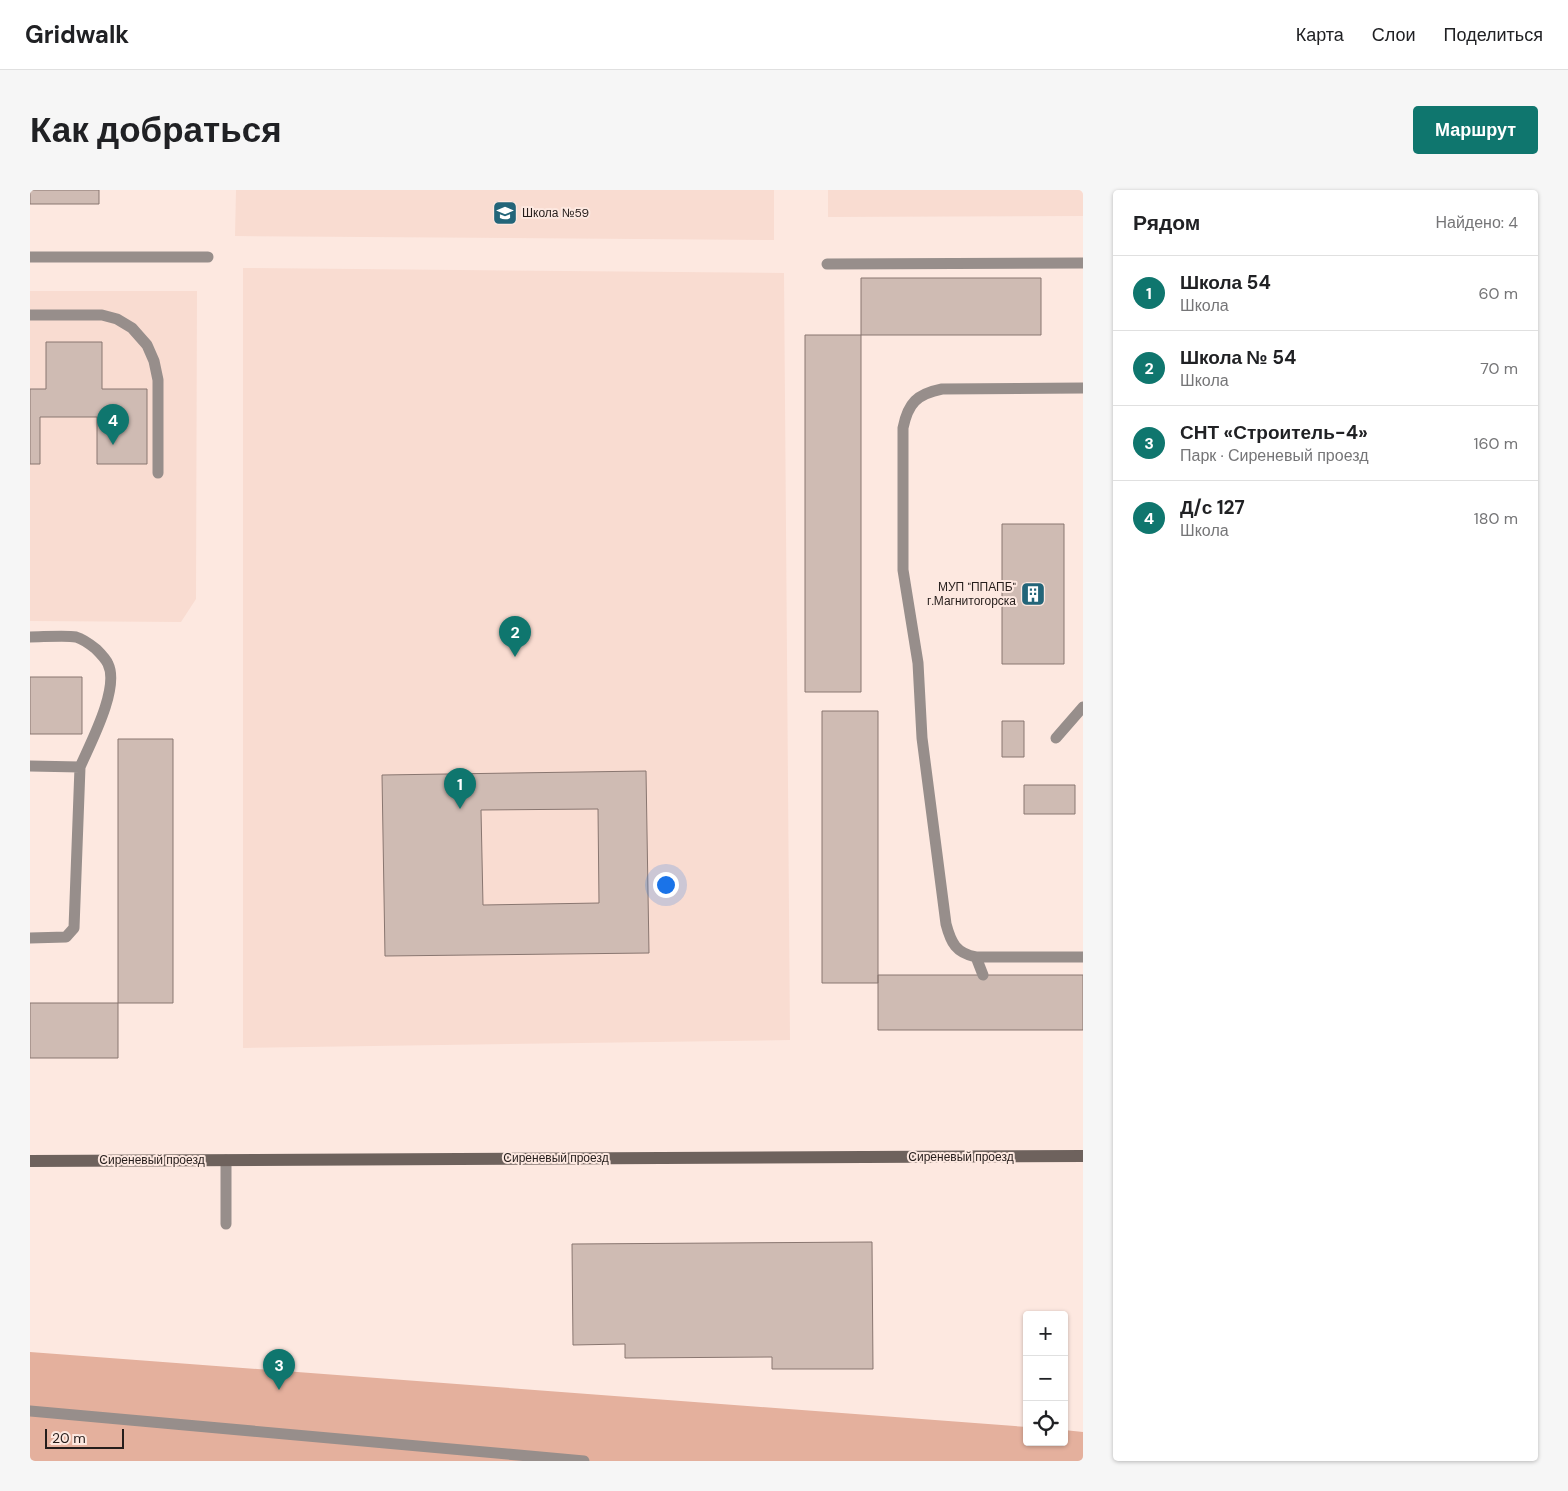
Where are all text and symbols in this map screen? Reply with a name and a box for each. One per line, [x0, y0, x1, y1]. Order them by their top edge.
text: Gridwalk [25, 19, 129, 50]
text: Карта [1296, 23, 1344, 47]
text: Слои [1372, 23, 1416, 47]
text: Поделиться [1444, 23, 1543, 47]
button: Маршрут [1413, 106, 1538, 154]
text: Как добраться [30, 107, 282, 153]
school or university icon: Школа №59 [492, 200, 518, 226]
place label: Школа №59 [522, 205, 589, 221]
text: Рядом [1133, 209, 1200, 237]
text: Найдено: 4 [1435, 212, 1518, 233]
text: Школа 54 [1180, 270, 1271, 295]
text: 1 [1146, 283, 1152, 304]
text: 60 m [1478, 283, 1518, 304]
text: Школа [1180, 295, 1229, 316]
text: Школа № 54 [1180, 345, 1296, 370]
text: 2 [1144, 358, 1154, 379]
text: 70 m [1480, 358, 1518, 379]
text: Школа [1180, 370, 1229, 391]
pin: 4 [97, 404, 129, 445]
text: СНТ «Строитель-4» [1180, 420, 1368, 445]
text: 3 [1144, 433, 1154, 454]
text: 160 m [1474, 433, 1518, 454]
text: Парк · Сиреневый проезд [1180, 445, 1369, 466]
text: Д/с 127 [1180, 495, 1245, 520]
text: 4 [1144, 508, 1154, 529]
text: 180 m [1474, 508, 1518, 529]
text: Школа [1180, 520, 1229, 541]
place label: МУП "ППАПБ" г.Магнитогорска [927, 579, 1017, 609]
building icon: МУП "ППАПБ" г.Магнитогорска [1020, 581, 1046, 607]
pin: 2 [499, 616, 531, 657]
pin: 1 [444, 768, 476, 809]
your location [653, 872, 679, 898]
street label: Сиреневый проезд [908, 1149, 1014, 1165]
street label: Сиреневый проезд [503, 1150, 609, 1166]
street label: Сиреневый проезд [99, 1152, 205, 1168]
map controls [1023, 1311, 1068, 1446]
button: + [1023, 1311, 1068, 1356]
pin: 3 [263, 1349, 295, 1390]
button: − [1023, 1356, 1068, 1401]
button: locate [1023, 1401, 1068, 1446]
scale bar [45, 1426, 124, 1449]
text: 20 m [52, 1429, 86, 1447]

